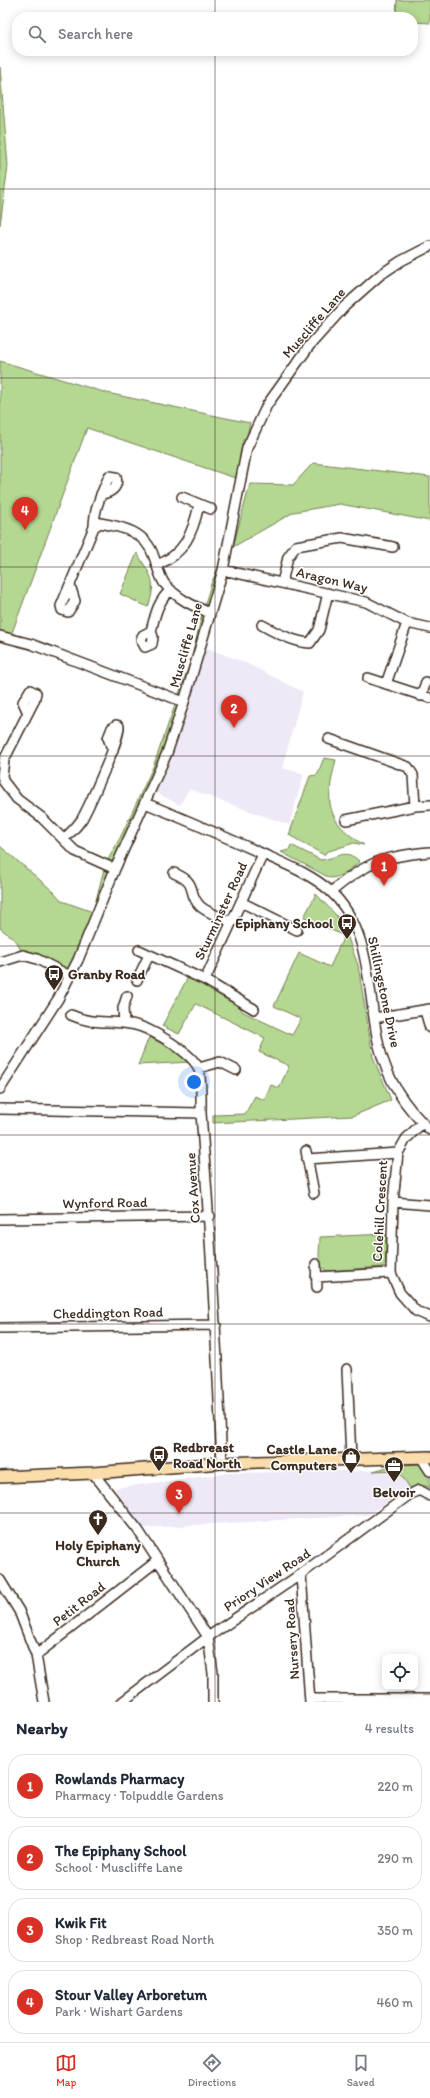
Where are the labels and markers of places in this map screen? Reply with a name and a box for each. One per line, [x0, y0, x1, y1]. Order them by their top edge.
pin: 4 [12, 497, 38, 530]
pin: 2 [221, 695, 247, 728]
pin: 1 [371, 853, 397, 886]
bus stop icon: Epiphany School [336, 912, 358, 940]
place label: Epiphany School [235, 915, 334, 932]
bus stop icon: Granby Road [43, 963, 65, 991]
place label: Granby Road [68, 966, 146, 983]
place label: Redbreast Road North [173, 1439, 241, 1472]
place label: Castle Lane Computers [267, 1441, 337, 1474]
bus stop icon: Redbreast Road North [148, 1444, 170, 1472]
shop icon: Castle Lane Computers [340, 1446, 362, 1474]
office icon: Belvoir [383, 1455, 405, 1483]
pin: 3 [166, 1481, 192, 1514]
place label: Belvoir [373, 1484, 416, 1501]
church icon: Holy Epiphany Church [87, 1508, 109, 1536]
place label: Holy Epiphany Church [55, 1537, 141, 1570]

